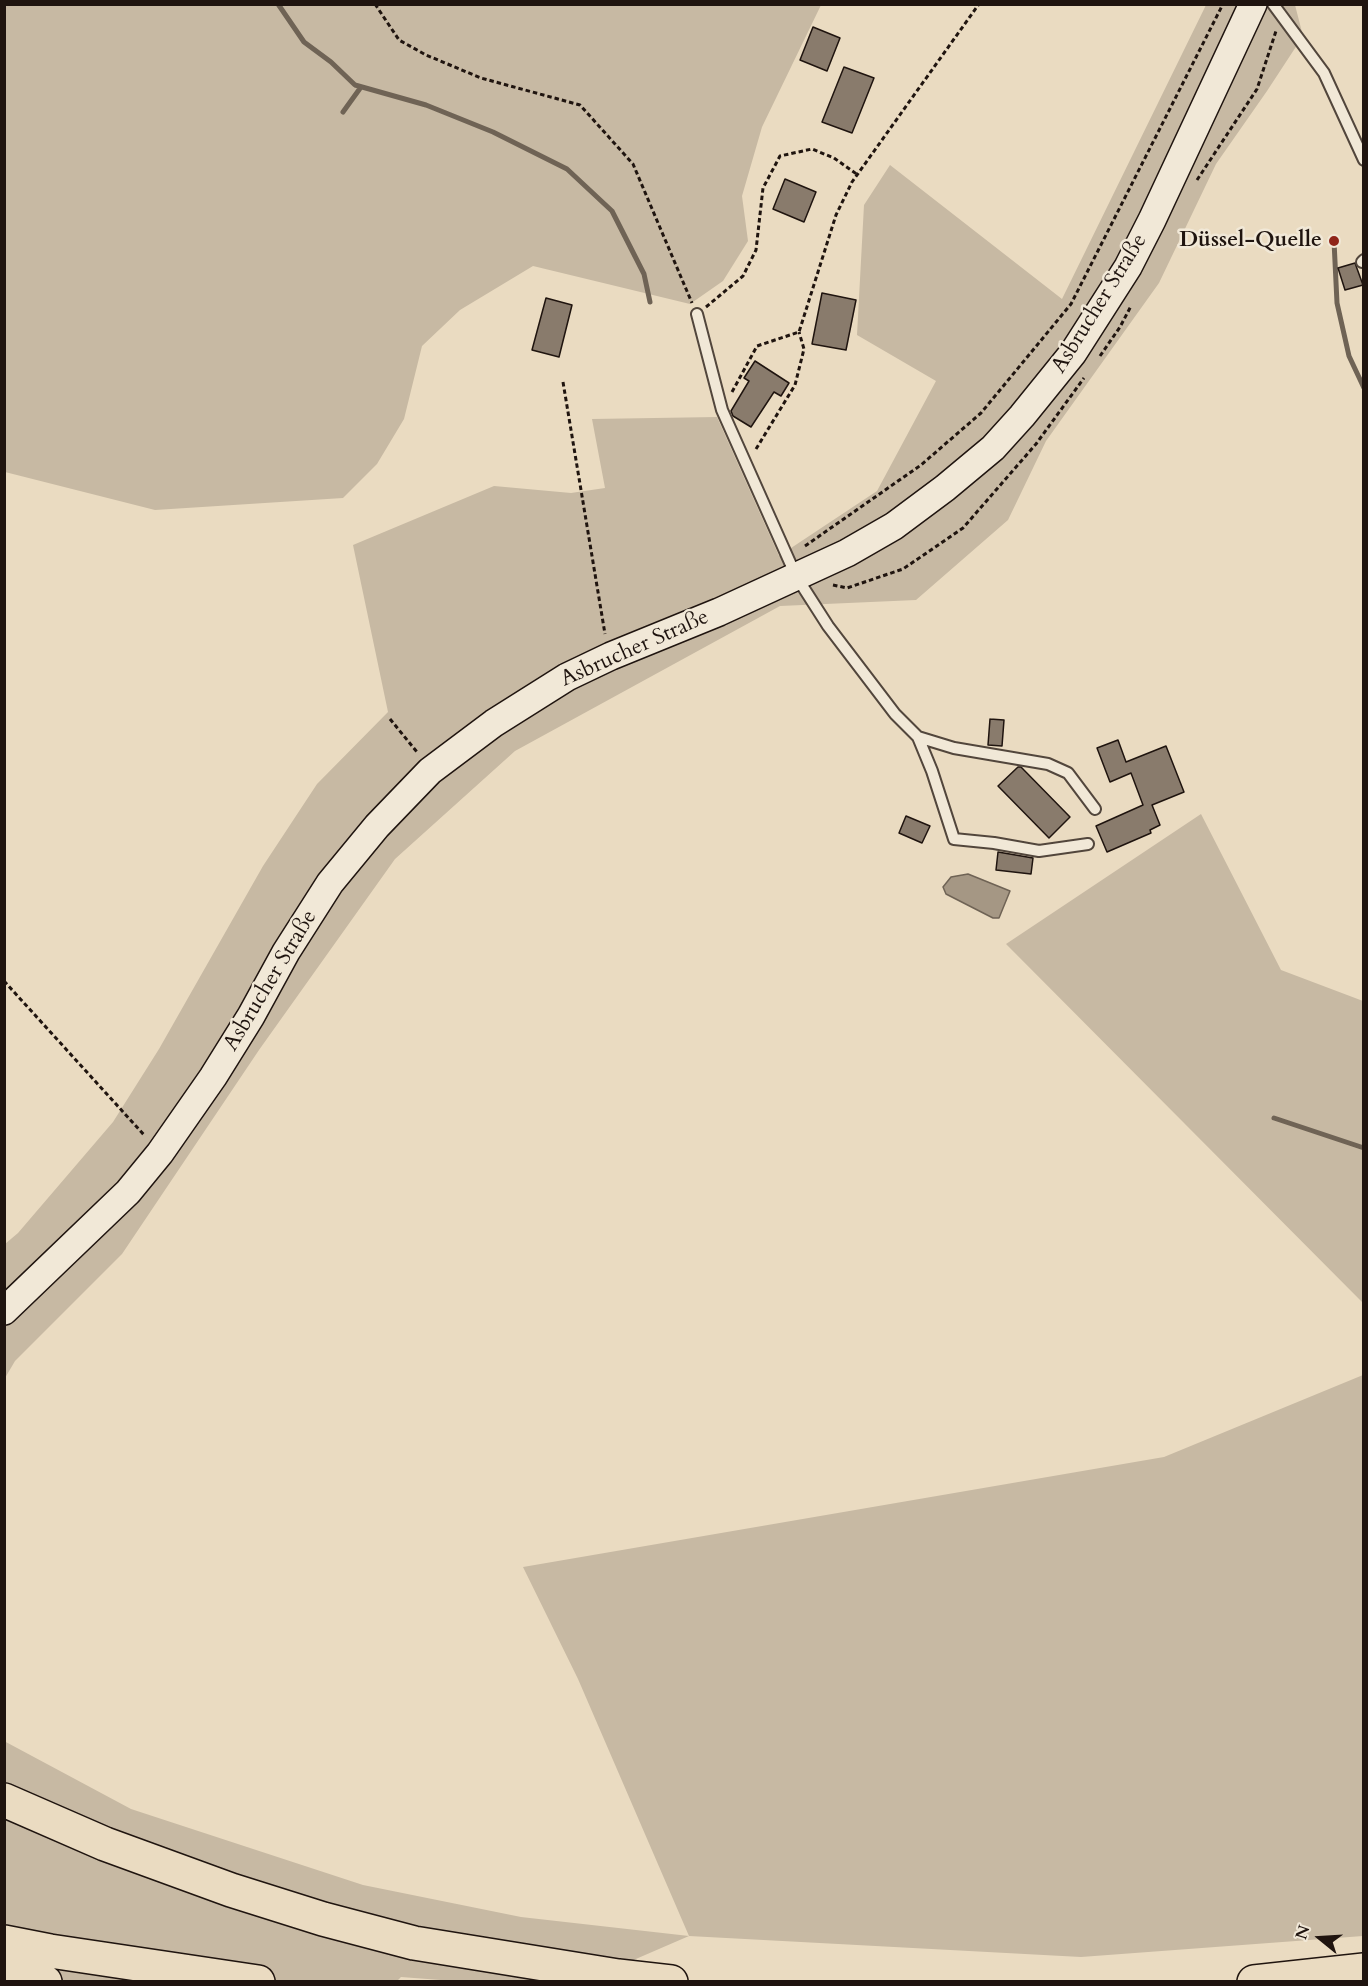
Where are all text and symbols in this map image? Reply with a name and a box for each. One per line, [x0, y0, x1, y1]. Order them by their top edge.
place label: Düssel-Quelle [1179, 228, 1322, 254]
street label: Asbrucher Straße [1047, 229, 1153, 379]
marker: Düssel-Quelle [1327, 234, 1341, 248]
street label: Asbrucher Straße [557, 604, 713, 694]
street label: Asbrucher Straße [219, 906, 323, 1056]
north arrow [1290, 1908, 1350, 1968]
text: N [1290, 1922, 1315, 1942]

